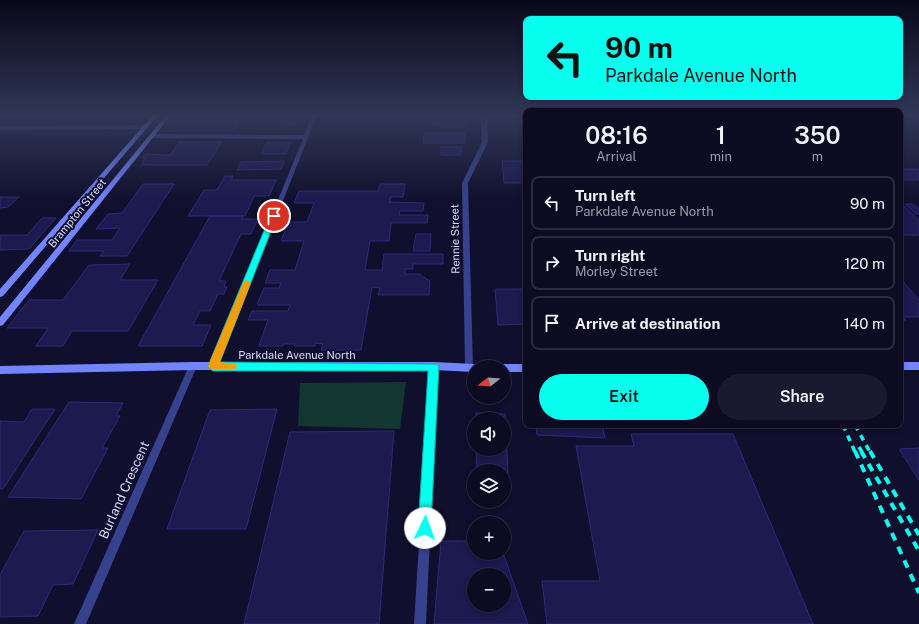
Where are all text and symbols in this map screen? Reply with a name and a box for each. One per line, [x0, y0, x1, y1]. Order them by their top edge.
text: 90 m [605, 31, 673, 64]
icon: left [539, 32, 591, 84]
text: Parkdale Avenue North [605, 65, 797, 86]
text: 08:16 [585, 121, 648, 149]
text: 1 [716, 121, 726, 149]
text: 350 [794, 121, 841, 149]
text: Arrival [596, 149, 637, 164]
text: min [710, 149, 732, 164]
text: m [812, 149, 823, 164]
street label: Brampton Street [46, 176, 108, 250]
text: Turn left [575, 187, 636, 204]
icon: left [541, 192, 563, 214]
text: 90 m [850, 195, 885, 212]
pin [257, 199, 291, 233]
street label: Rennie Street [448, 204, 462, 274]
text: Parkdale Avenue North [575, 204, 714, 219]
icon: arrive [263, 205, 285, 227]
text: Turn right [575, 247, 645, 264]
icon: right [541, 252, 563, 274]
text: 120 m [844, 255, 885, 272]
text: Morley Street [575, 264, 658, 279]
icon: arrive [541, 312, 563, 334]
text: Arrive at destination [575, 315, 720, 332]
text: 140 m [844, 315, 885, 332]
street label: Parkdale Avenue North [238, 349, 356, 361]
north arrow [467, 360, 511, 404]
map controls [467, 360, 511, 612]
button: Exit [539, 374, 709, 420]
button: Share [717, 374, 887, 420]
button: sound [467, 412, 511, 456]
street label: Burland Crescent [96, 439, 152, 541]
button: layers [467, 464, 511, 508]
position arrow [404, 507, 446, 549]
button: + [467, 516, 511, 560]
button: − [467, 568, 511, 612]

